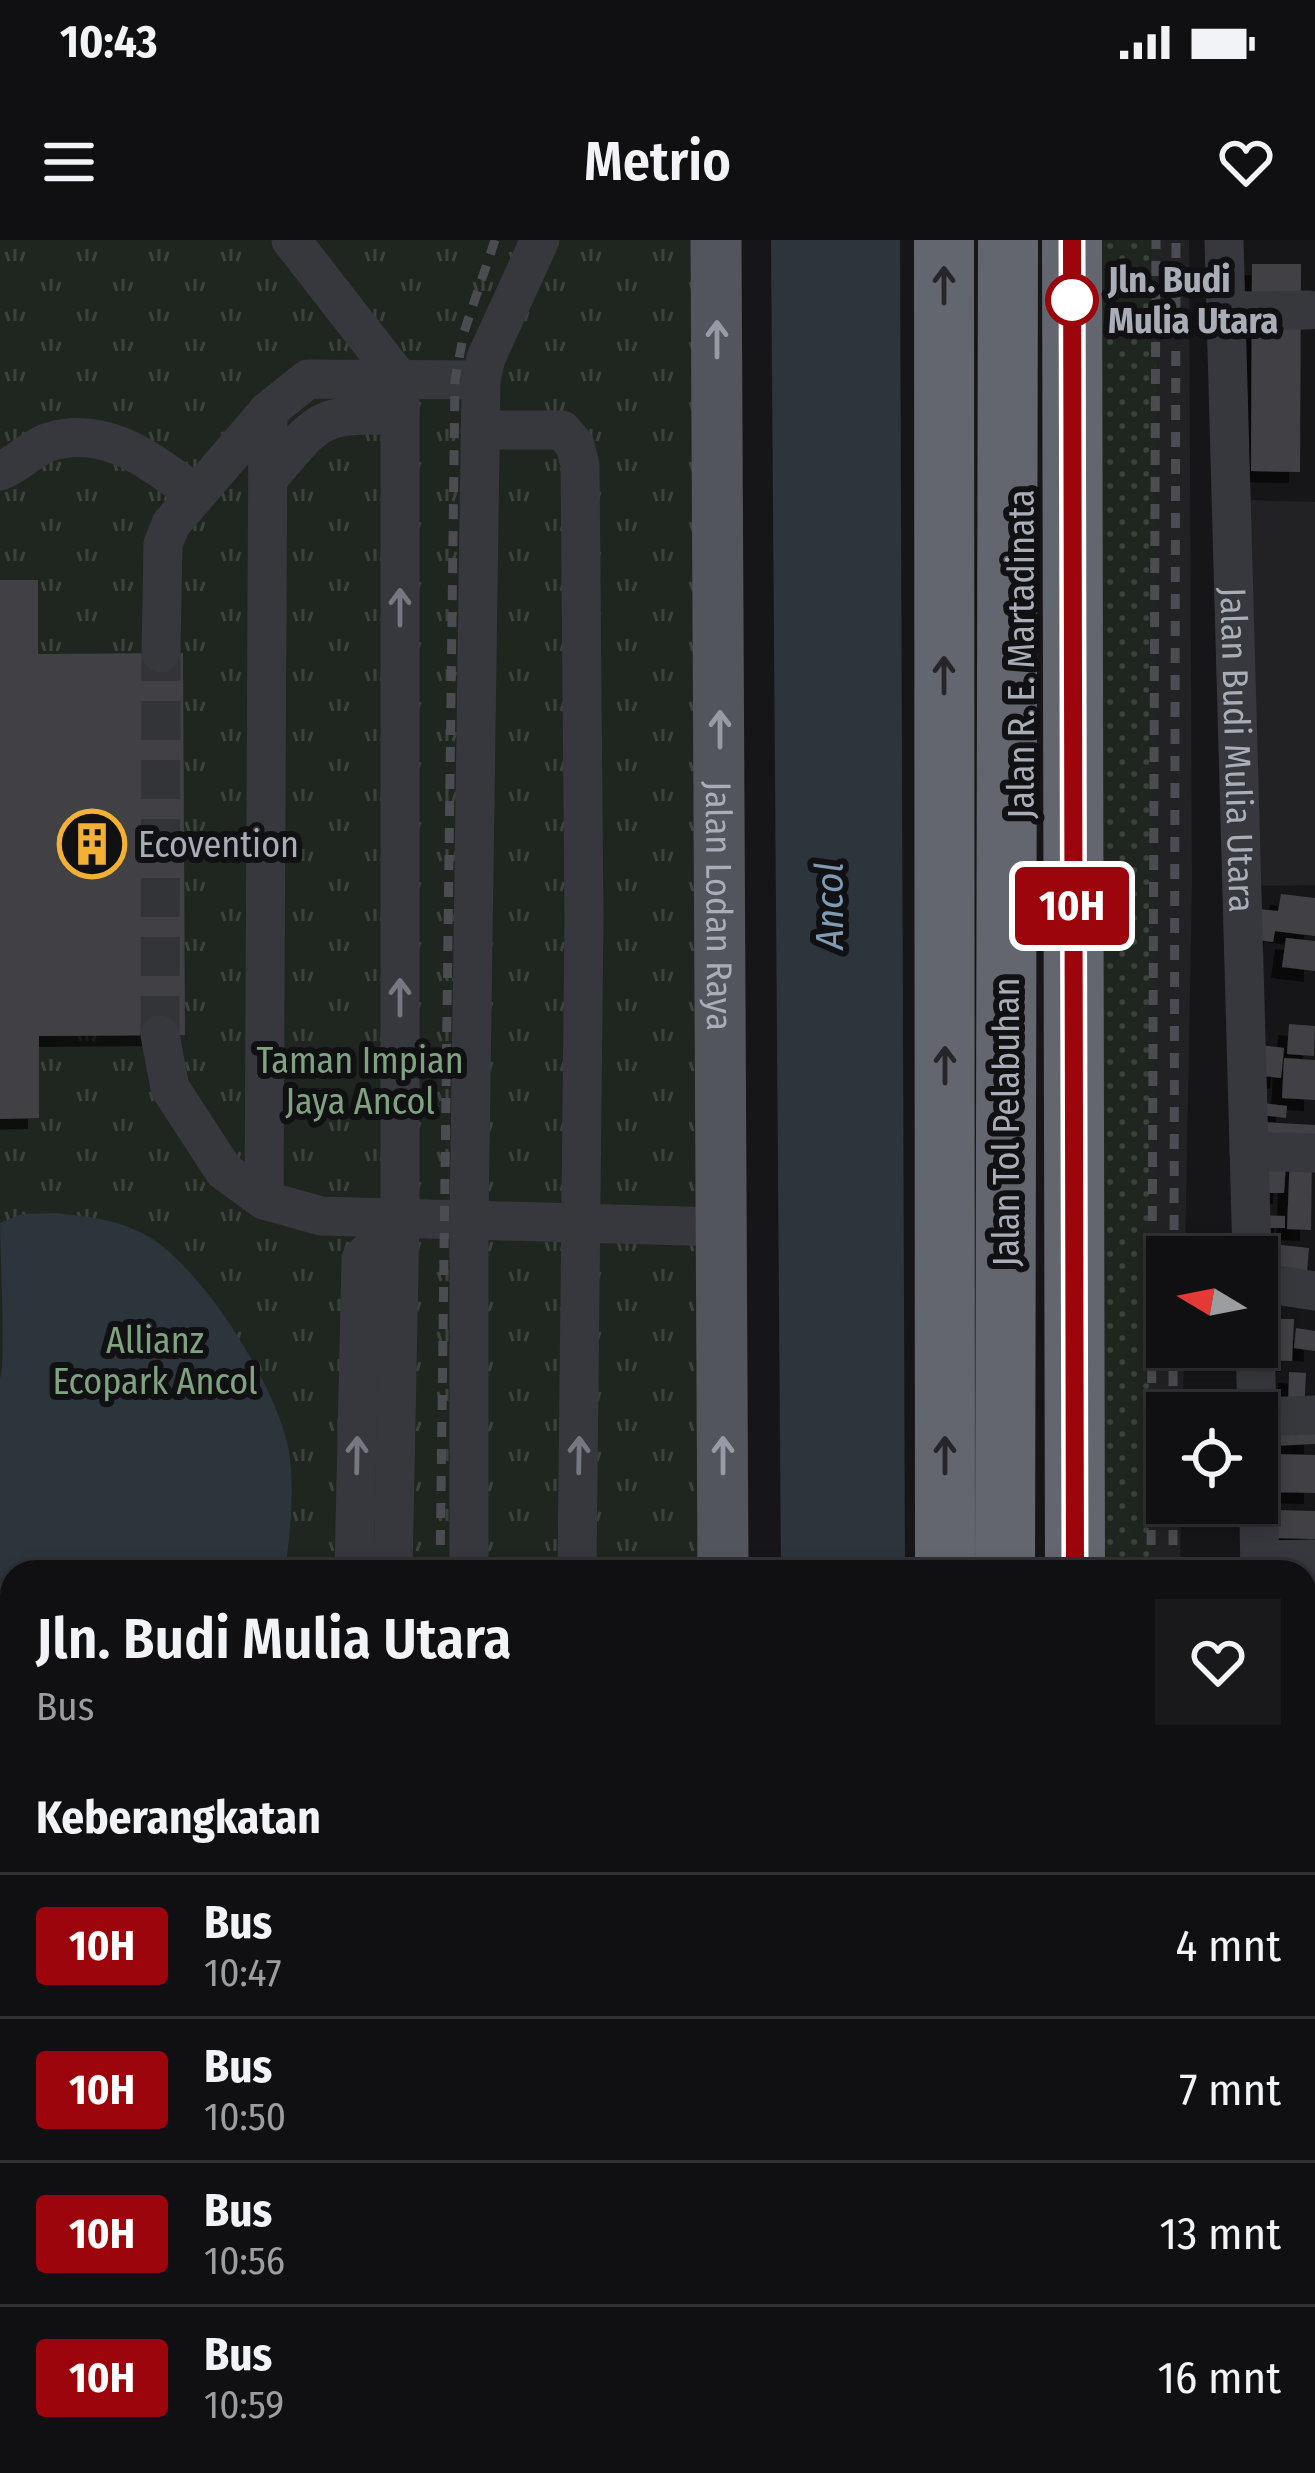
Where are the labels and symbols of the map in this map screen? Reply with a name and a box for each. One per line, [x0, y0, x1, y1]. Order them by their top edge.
place label: Jln. Budi Mulia Utara [1107, 258, 1279, 343]
one-way arrow [933, 266, 955, 305]
marker: Jln. Budi Mulia Utara [1047, 275, 1097, 325]
one-way arrow [706, 320, 728, 359]
street label: Jalan R. E. Martadinata [1000, 489, 1044, 819]
street label: Jalan Budi Mulia Utara [1211, 587, 1264, 913]
one-way arrow [389, 588, 411, 627]
one-way arrow [933, 656, 955, 695]
one-way arrow [709, 710, 731, 749]
street label: Jalan Lodan Raya [696, 781, 741, 1031]
building icon: Ecovention [57, 809, 127, 879]
place label: Ecovention [138, 823, 299, 867]
water label: Ancol [807, 862, 853, 952]
line badge: 10H [1003, 867, 1141, 945]
street label: Jalan Tol Pelabuhan [985, 977, 1029, 1267]
one-way arrow [389, 978, 411, 1017]
park label: Taman Impian Jaya Ancol [256, 1039, 464, 1124]
one-way arrow [934, 1046, 956, 1085]
north arrow [1146, 1236, 1278, 1368]
park label: Allianz Ecopark Ancol [52, 1319, 258, 1404]
one-way arrow [345, 1436, 368, 1475]
one-way arrow [568, 1436, 590, 1475]
one-way arrow [712, 1436, 734, 1475]
one-way arrow [934, 1436, 956, 1475]

